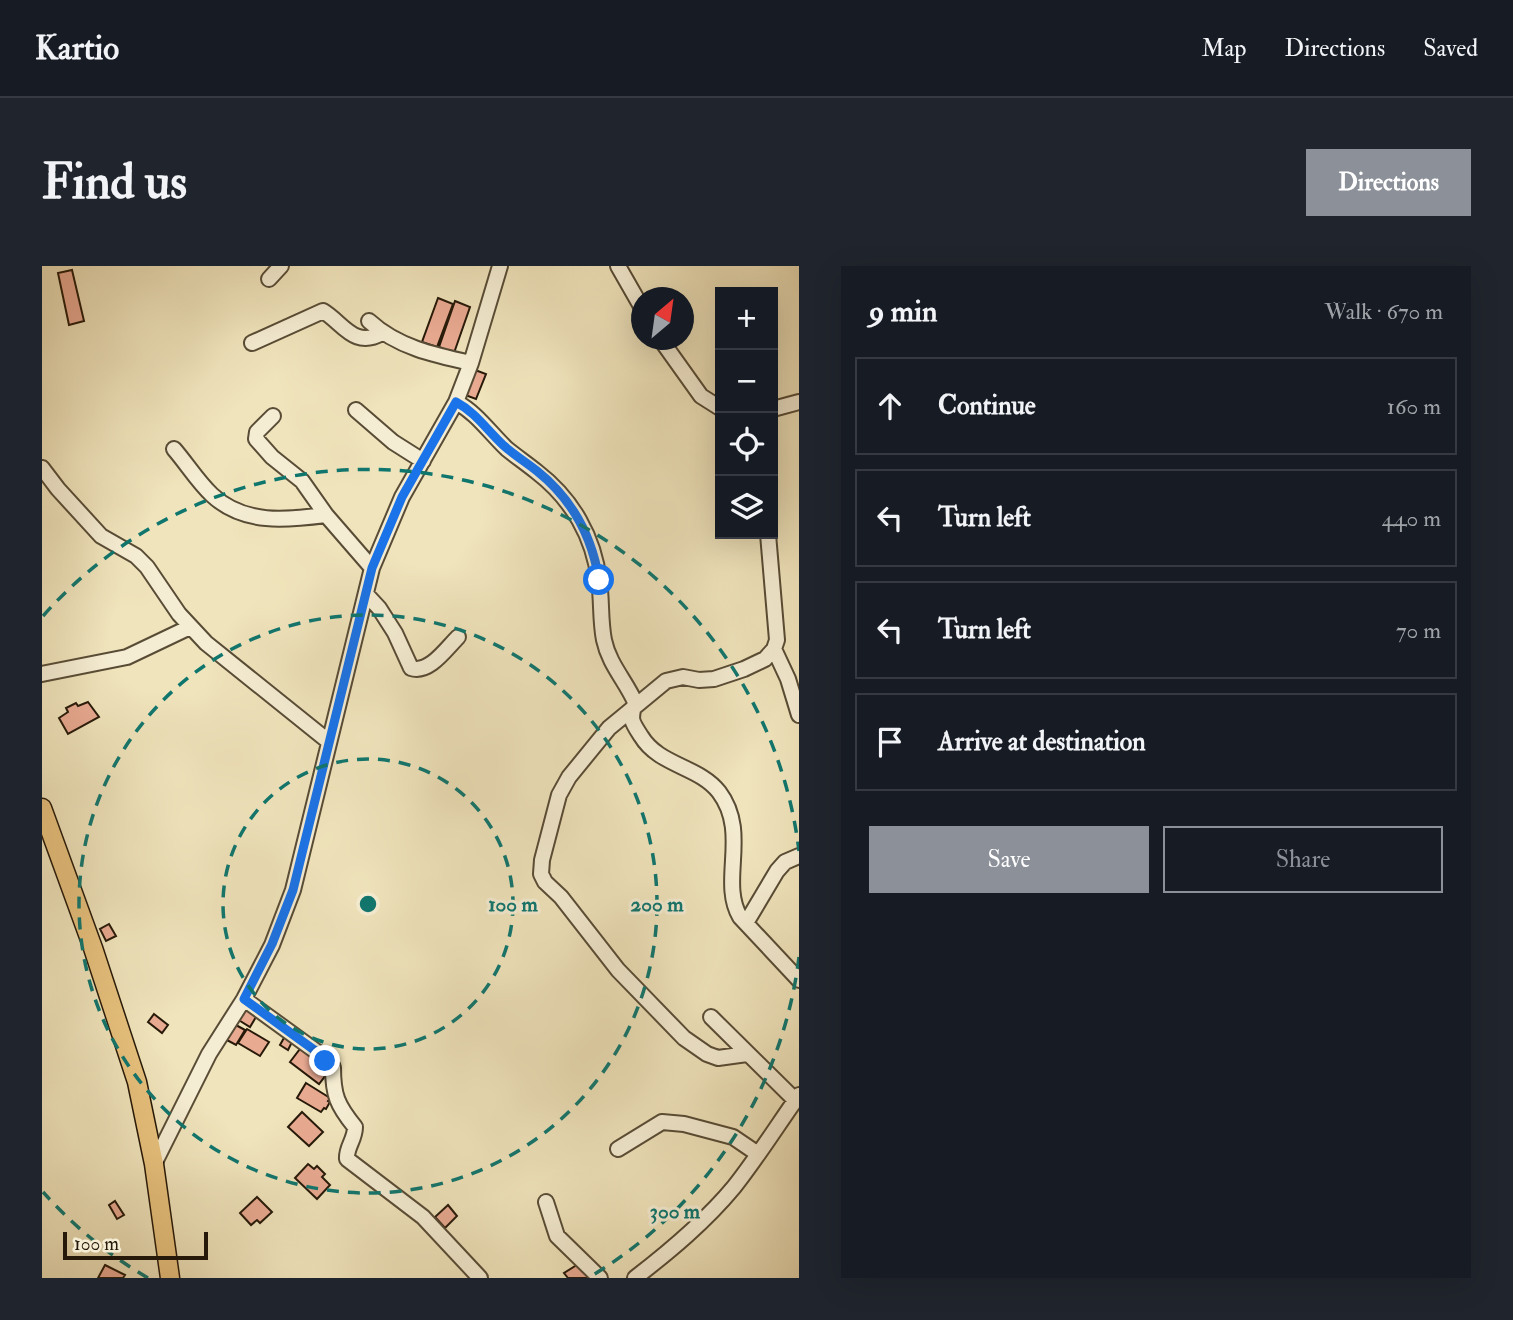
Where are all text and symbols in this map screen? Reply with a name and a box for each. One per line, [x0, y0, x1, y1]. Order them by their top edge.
text: Kartio [35, 28, 119, 69]
text: Map [1201, 33, 1246, 64]
text: Directions [1284, 33, 1385, 64]
text: Saved [1423, 33, 1478, 64]
button: Directions [1306, 149, 1471, 216]
text: Find us [42, 152, 187, 213]
north arrow [631, 287, 694, 350]
map controls [715, 287, 778, 539]
button: + [715, 287, 778, 350]
text: 9 min [869, 293, 937, 330]
text: Walk · 670 m [1324, 297, 1443, 326]
button: − [715, 350, 778, 413]
icon: ahead [871, 387, 909, 425]
text: Continue [938, 390, 1036, 422]
text: 160 m [1387, 392, 1441, 421]
button: locate [715, 413, 778, 476]
button: layers [715, 476, 778, 539]
icon: left [871, 499, 909, 537]
text: Turn left [938, 502, 1031, 534]
text: 440 m [1382, 504, 1441, 533]
route start [583, 564, 614, 595]
icon: left [871, 611, 909, 649]
text: Turn left [938, 614, 1031, 646]
text: 70 m [1396, 616, 1441, 645]
icon: arrive [871, 723, 909, 761]
text: Arrive at destination [938, 726, 1146, 758]
button: Save [869, 826, 1149, 893]
button: Share [1163, 826, 1443, 893]
text: 100 m [488, 891, 539, 918]
text: 200 m [631, 891, 684, 918]
centre of rings [356, 892, 380, 916]
route end [309, 1045, 340, 1076]
text: 300 m [650, 1198, 701, 1225]
scale bar [63, 1229, 208, 1261]
text: 100 m [74, 1232, 119, 1256]

